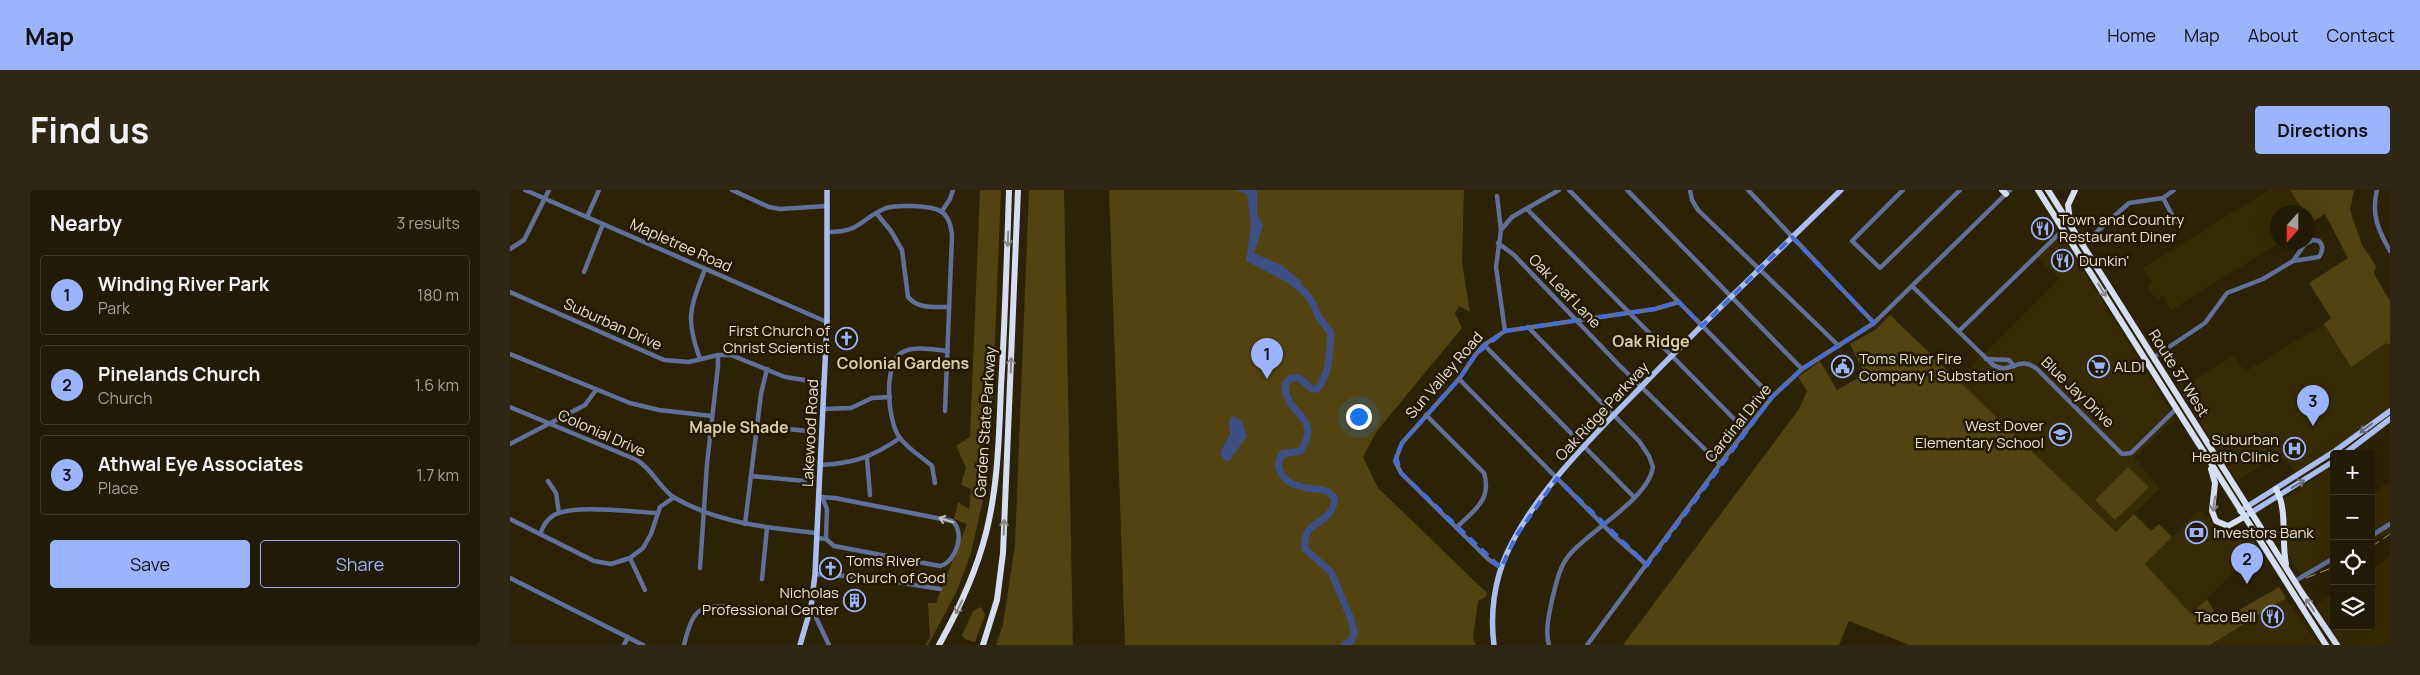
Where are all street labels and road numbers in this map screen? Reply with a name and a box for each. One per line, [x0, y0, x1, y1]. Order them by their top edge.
street label: Mapletree Road [627, 213, 735, 277]
street label: Oak Leaf Lane [1524, 249, 1606, 333]
street label: Suburban Drive [561, 293, 666, 355]
street label: Route 37 West [2144, 325, 2214, 421]
street label: Sun Valley Road [1400, 327, 1488, 423]
street label: Garden State Parkway [969, 346, 1001, 498]
street label: Blue Jay Drive [2037, 352, 2119, 432]
street label: Oak Ridge Parkway [1550, 357, 1654, 465]
street label: Lakewood Road [797, 378, 823, 488]
street label: Cardinal Drive [1700, 379, 1776, 467]
street label: Colonial Drive [555, 404, 650, 462]

